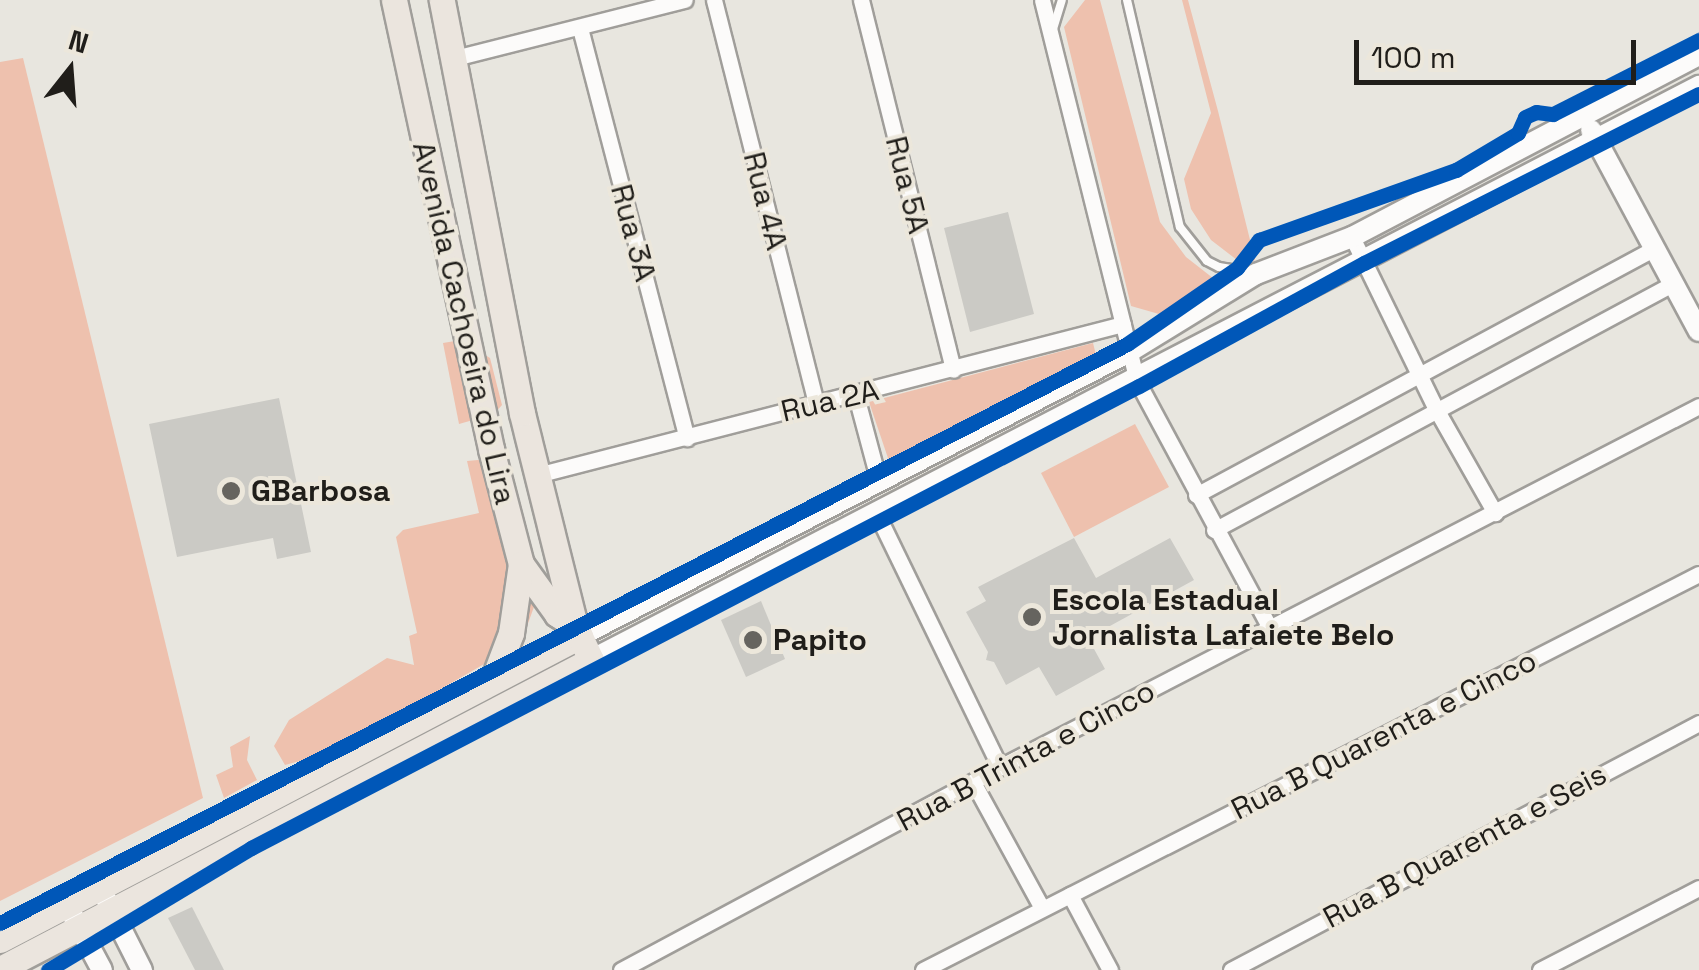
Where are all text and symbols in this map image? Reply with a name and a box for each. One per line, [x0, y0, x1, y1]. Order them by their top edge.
north arrow [20, 20, 120, 120]
scale bar [1359, 20, 1642, 82]
text: N [65, 21, 93, 61]
text: 100 m [1371, 38, 1456, 77]
street label: Rua 5A [878, 133, 936, 237]
street label: Avenida Cachoeira do Lira [405, 138, 523, 508]
street label: Rua 4A [735, 148, 795, 254]
street label: Rua 3A [603, 180, 663, 286]
street label: Rua 2A [778, 372, 882, 430]
place label: GBarbosa [251, 473, 390, 509]
marker: GBarbosa [220, 480, 242, 502]
place label: Escola Estadual Jornalista Lafaiete Belo [1052, 582, 1394, 652]
marker: Escola Estadual Jornalista Lafaiete Belo [1021, 606, 1043, 628]
place label: Papito [773, 622, 867, 658]
marker: Papito [742, 629, 764, 651]
street label: Rua B Quarenta e Cinco [1225, 642, 1543, 828]
street label: Rua B Trinta e Cinco [891, 673, 1161, 839]
street label: Rua B Quarenta e Seis [1317, 756, 1613, 936]

